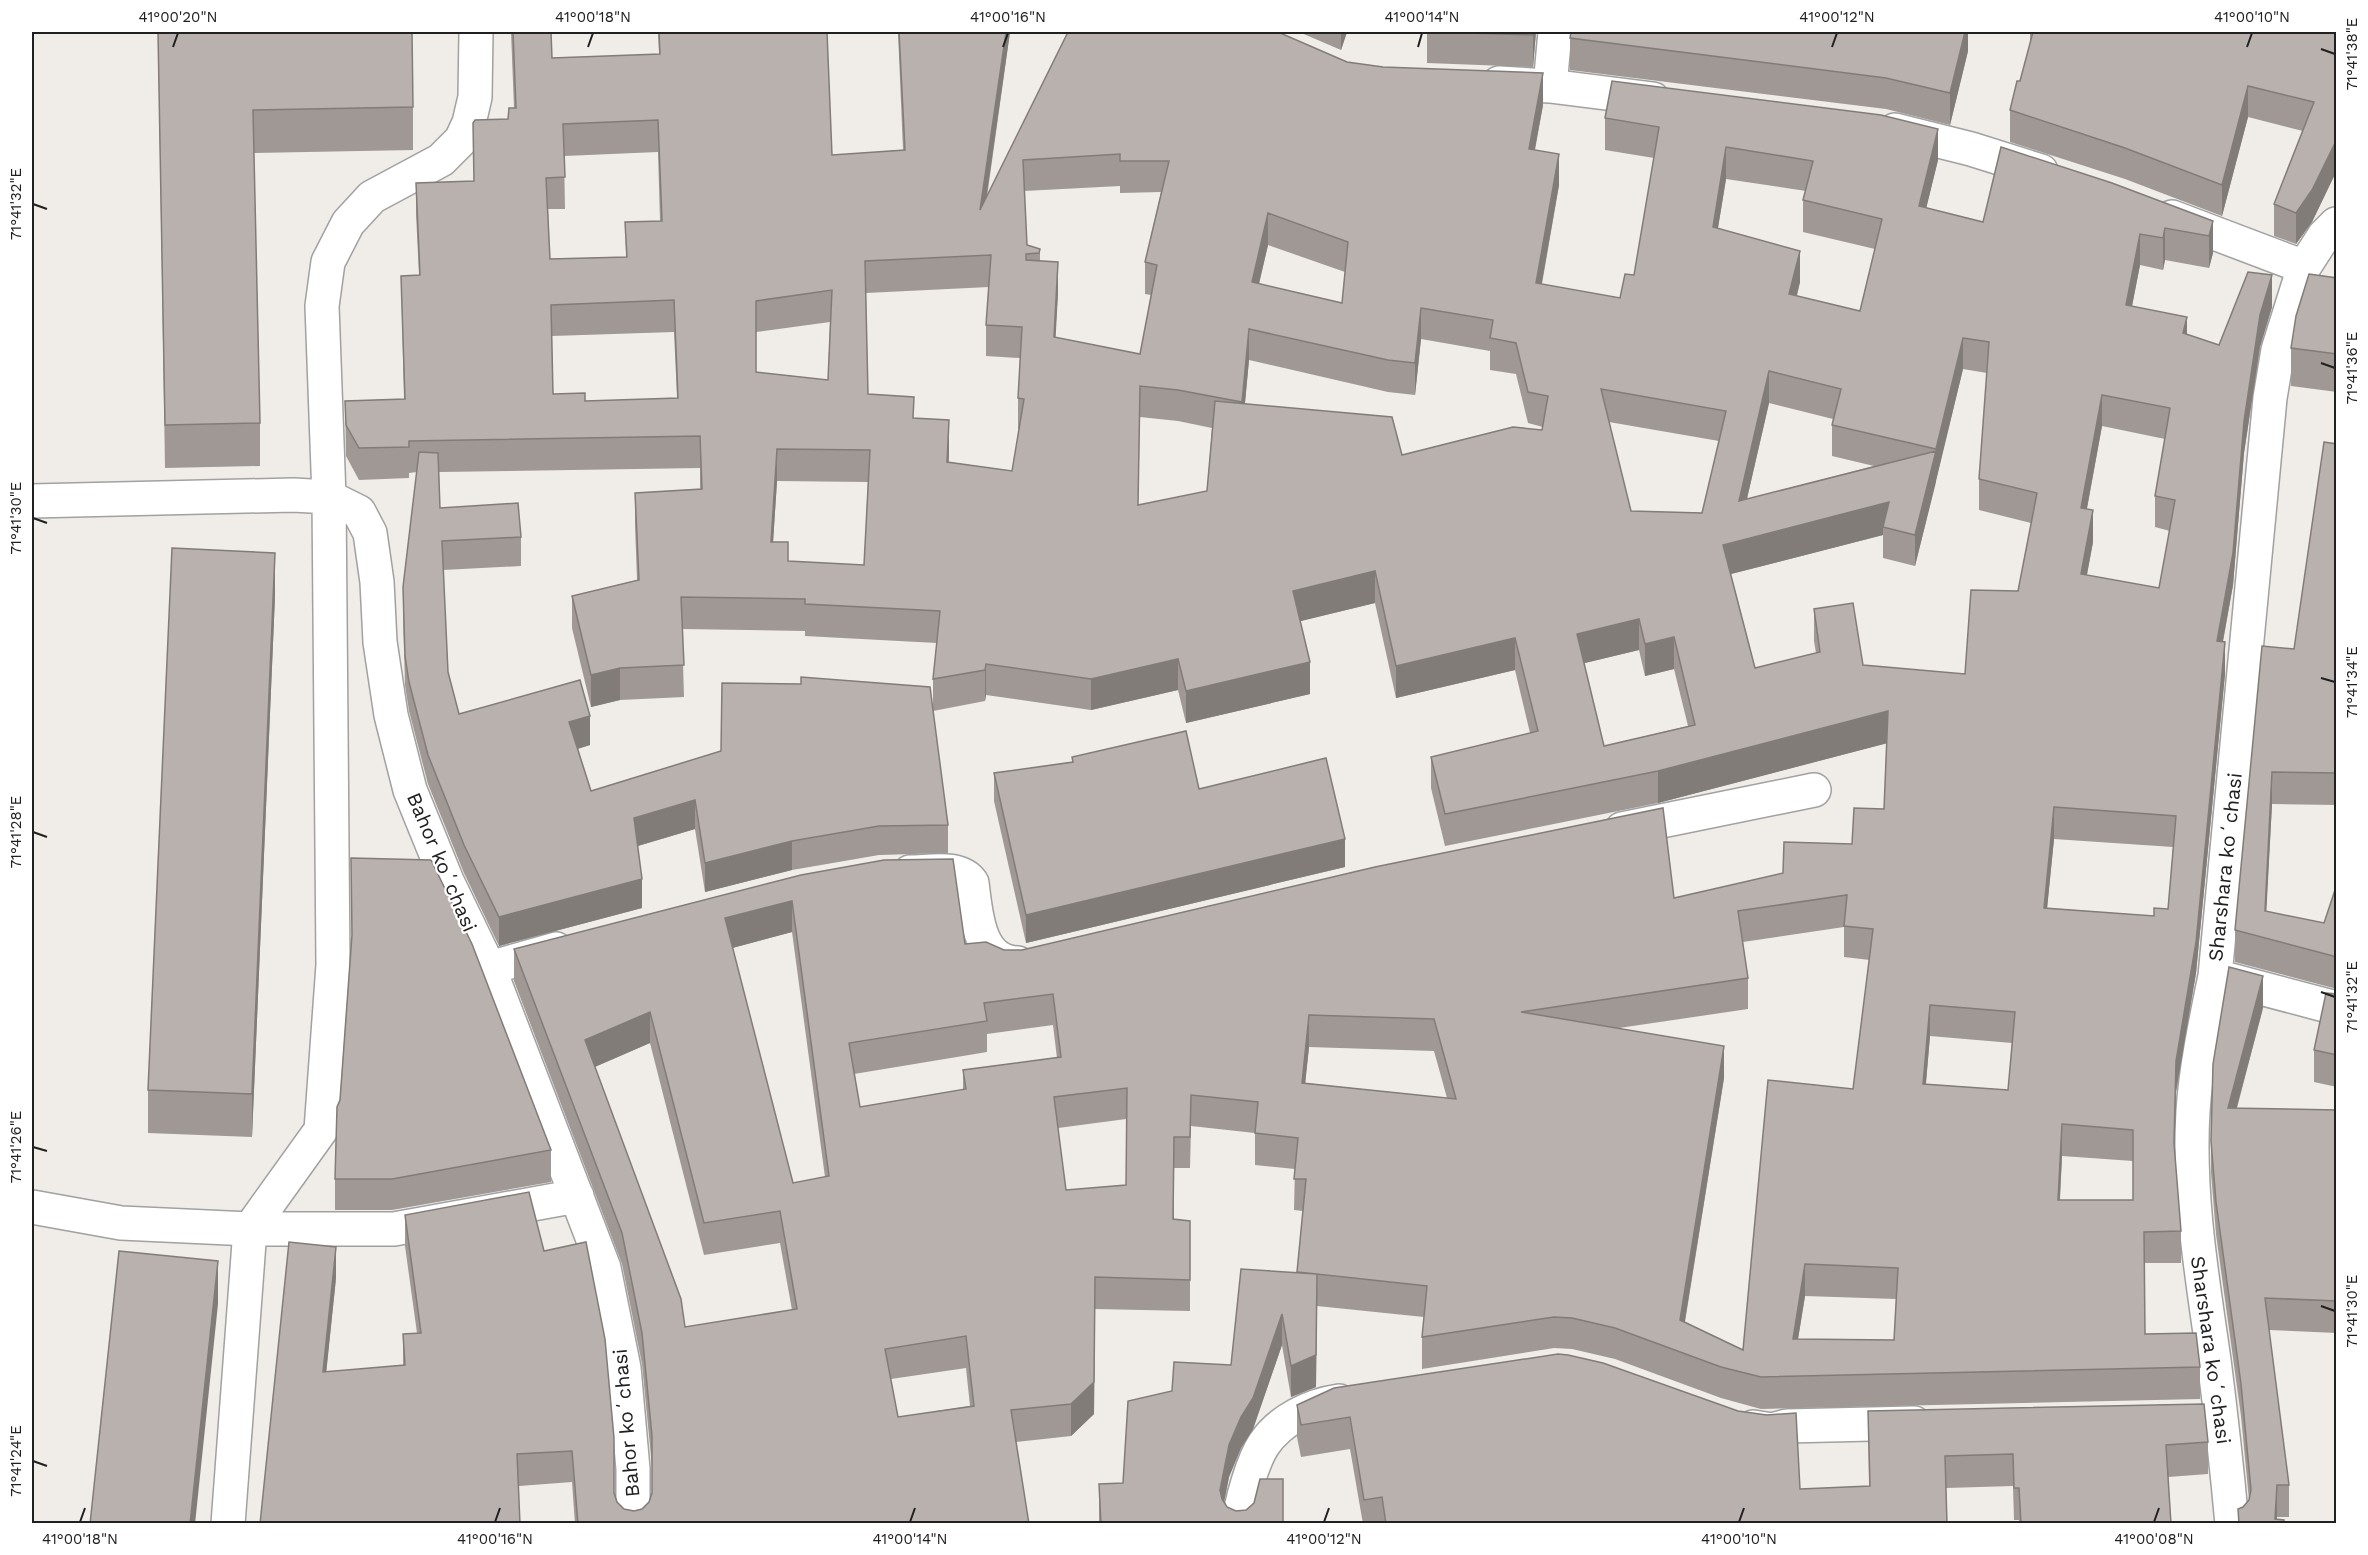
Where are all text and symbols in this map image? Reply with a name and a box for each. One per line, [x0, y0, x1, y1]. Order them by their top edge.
text: 41°00'20"N [139, 8, 217, 26]
text: 41°00'18"N [555, 8, 631, 26]
text: 41°00'16"N [970, 8, 1046, 26]
text: 41°00'14"N [1384, 8, 1460, 26]
text: 41°00'12"N [1799, 8, 1875, 26]
text: 41°00'10"N [2214, 8, 2290, 26]
text: 71°41'38"E [2343, 18, 2361, 90]
text: 71°41'32"E [7, 168, 25, 240]
text: 71°41'36"E [2343, 332, 2361, 404]
text: 71°41'30"E [7, 482, 25, 554]
text: 71°41'34"E [2343, 646, 2361, 718]
street label: Sharshara koʻchasi [2203, 771, 2247, 963]
street label: Bahor koʻchasi [402, 789, 482, 935]
text: 71°41'28"E [7, 796, 25, 868]
text: 71°41'32"E [2343, 961, 2361, 1033]
text: 71°41'26"E [7, 1111, 25, 1183]
street label: Sharshara koʻchasi [2186, 1254, 2236, 1446]
text: 71°41'30"E [2343, 1275, 2361, 1347]
street label: Bahor koʻchasi [608, 1348, 644, 1498]
text: 71°41'24"E [7, 1425, 25, 1497]
text: 41°00'18"N [42, 1530, 118, 1548]
text: 41°00'16"N [457, 1530, 533, 1548]
text: 41°00'14"N [872, 1530, 948, 1548]
text: 41°00'12"N [1286, 1530, 1362, 1548]
text: 41°00'10"N [1701, 1530, 1777, 1548]
text: 41°00'08"N [2114, 1530, 2194, 1548]

